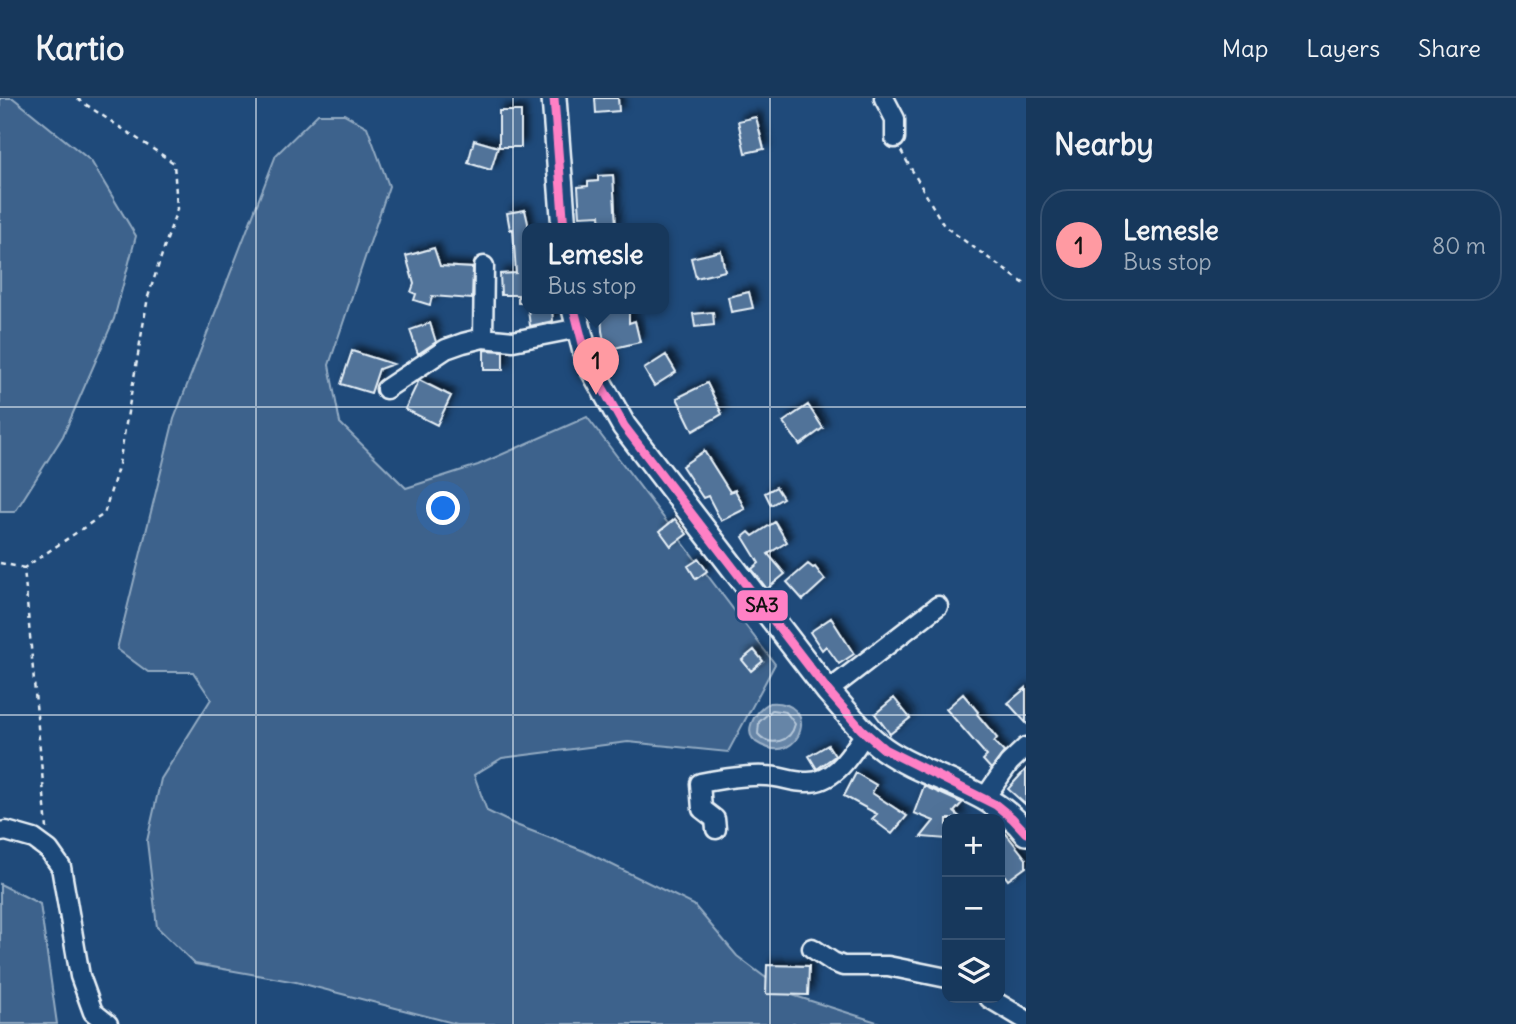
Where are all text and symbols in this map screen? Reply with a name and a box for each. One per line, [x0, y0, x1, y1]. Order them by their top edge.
text: Kartio [35, 27, 125, 69]
text: Map [1222, 33, 1268, 63]
text: Layers [1306, 33, 1380, 63]
text: Share [1418, 33, 1481, 63]
text: Nearby [1054, 125, 1154, 163]
text: Lemesle [1123, 214, 1219, 247]
popup [522, 223, 669, 314]
text: 1 [1074, 231, 1084, 260]
text: 80 m [1432, 231, 1486, 260]
text: Lemesle [548, 238, 643, 271]
text: Bus stop [1123, 247, 1212, 276]
text: Bus stop [548, 271, 636, 300]
pin: 1 [573, 337, 619, 395]
your location [426, 491, 460, 525]
line badge: SA3 [736, 589, 789, 622]
text: SA3 [745, 593, 779, 617]
map controls [942, 814, 1005, 1003]
button: + [942, 814, 1005, 877]
button: − [942, 877, 1005, 940]
button: layers [942, 940, 1005, 1003]

